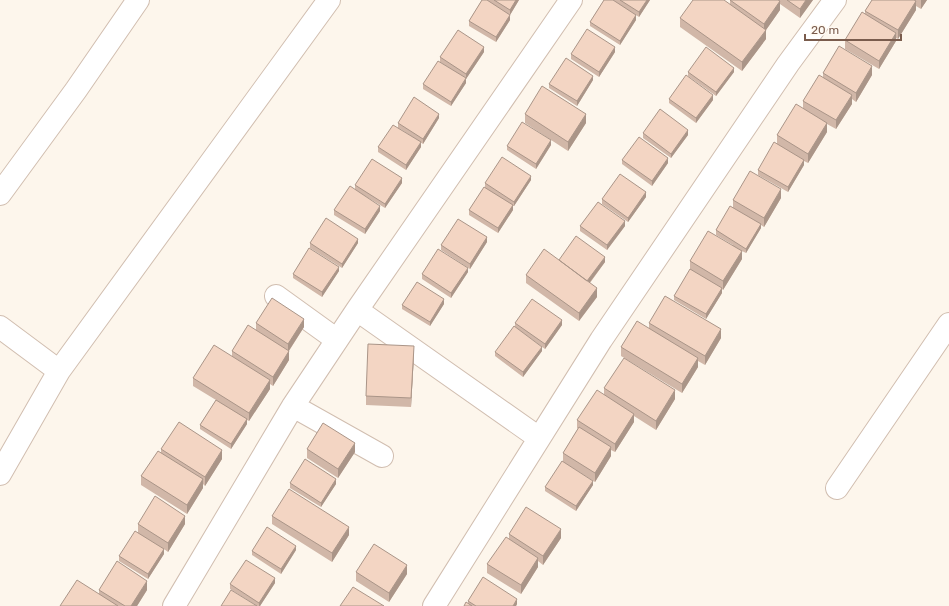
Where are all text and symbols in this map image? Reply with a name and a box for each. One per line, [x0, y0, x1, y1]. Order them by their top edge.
scale bar [805, 16, 901, 42]
text: 20 m [811, 23, 839, 37]

